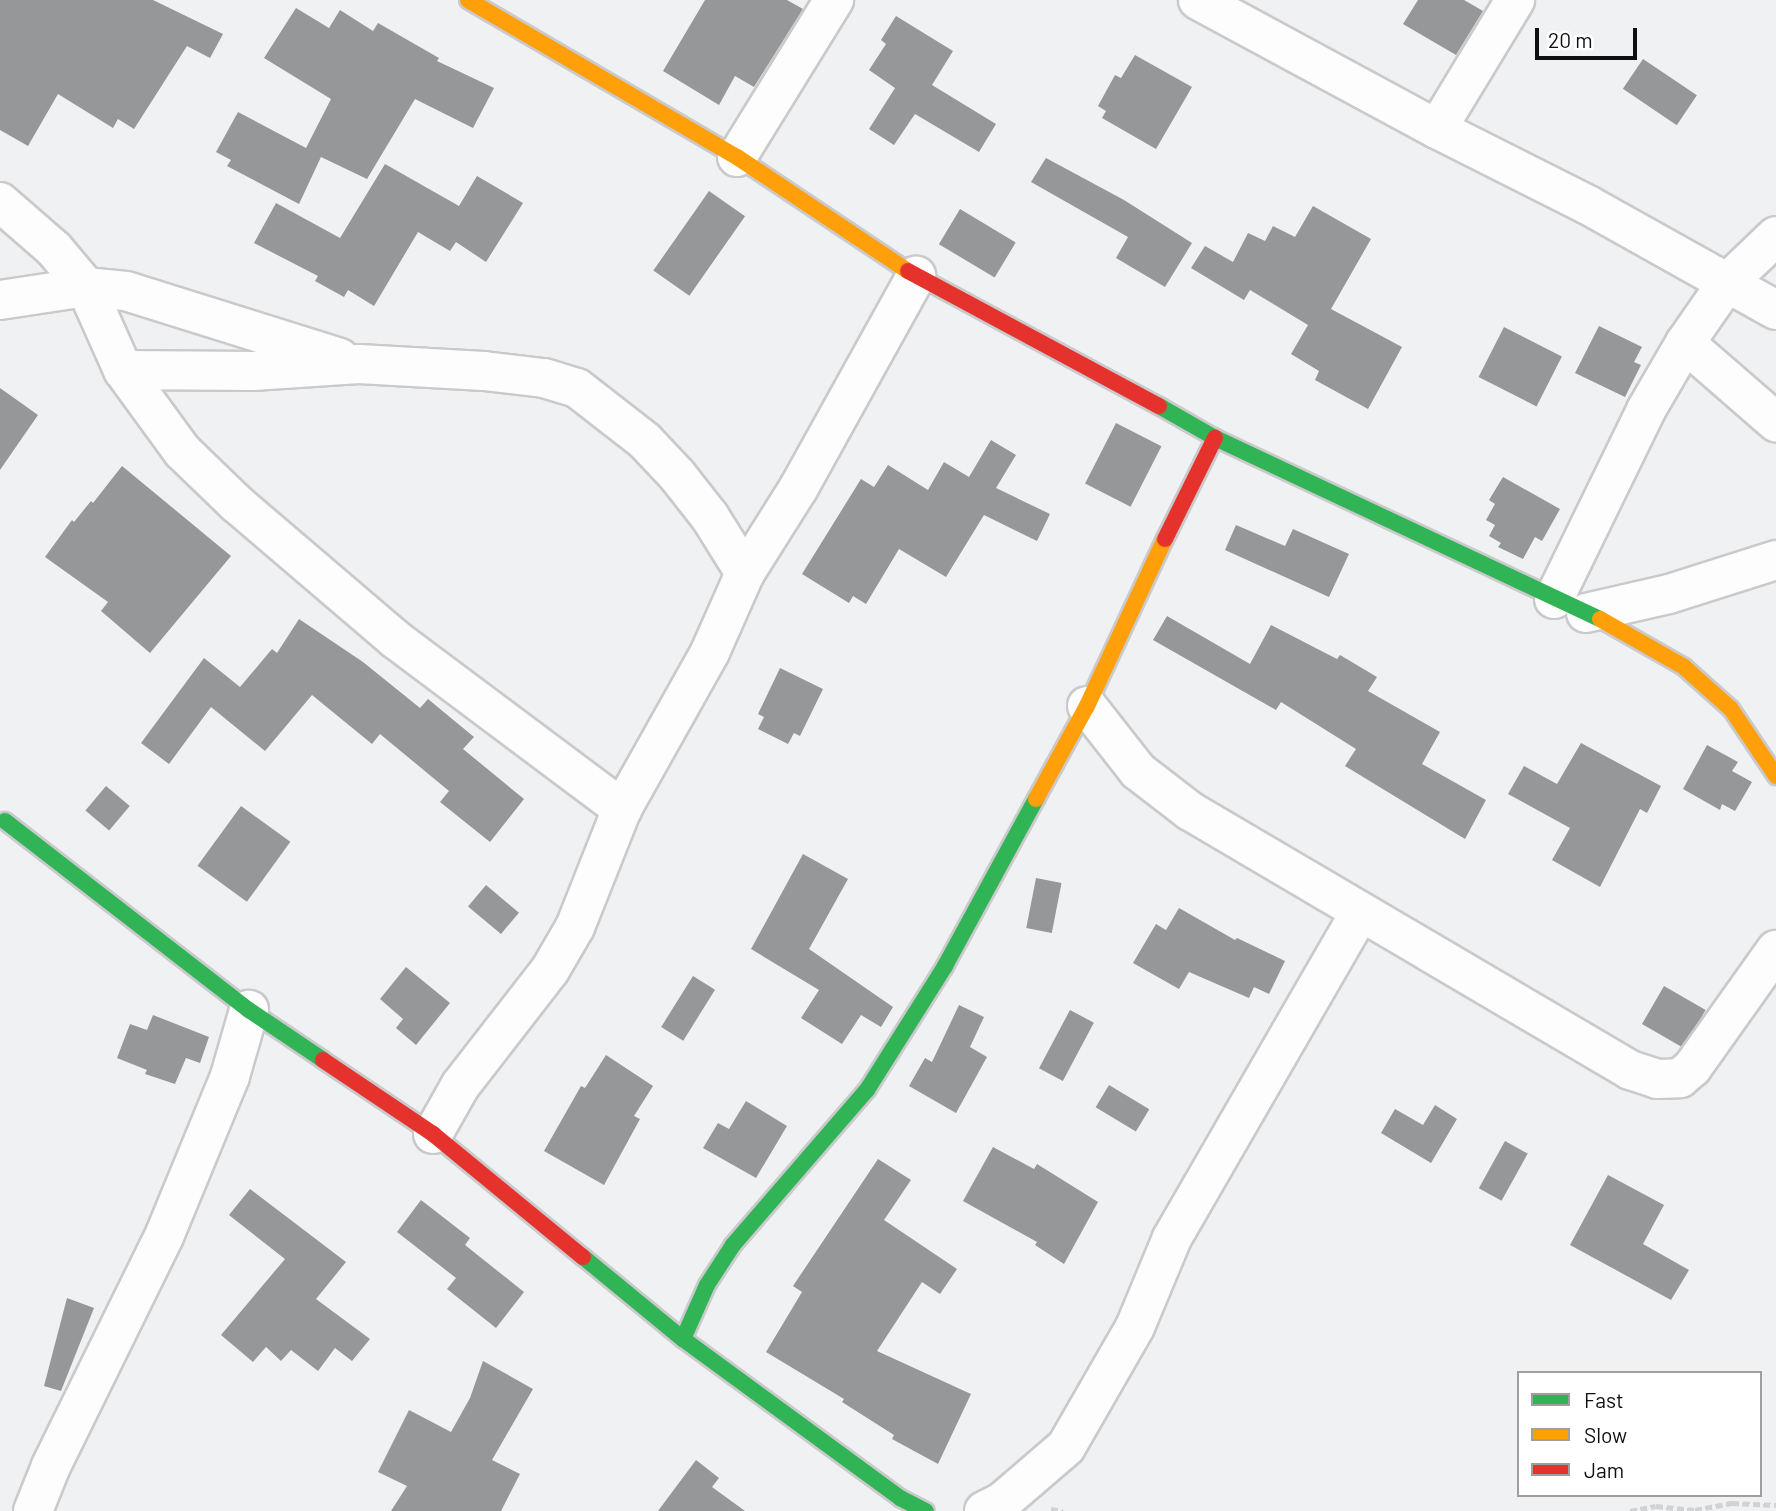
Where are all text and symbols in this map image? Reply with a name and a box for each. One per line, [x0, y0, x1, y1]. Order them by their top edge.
scale bar [1538, 14, 1640, 58]
text: 20 m [1548, 27, 1593, 52]
legend [1517, 1371, 1762, 1497]
text: Fast [1584, 1387, 1624, 1412]
text: Slow [1584, 1422, 1627, 1447]
text: Jam [1584, 1457, 1624, 1482]

